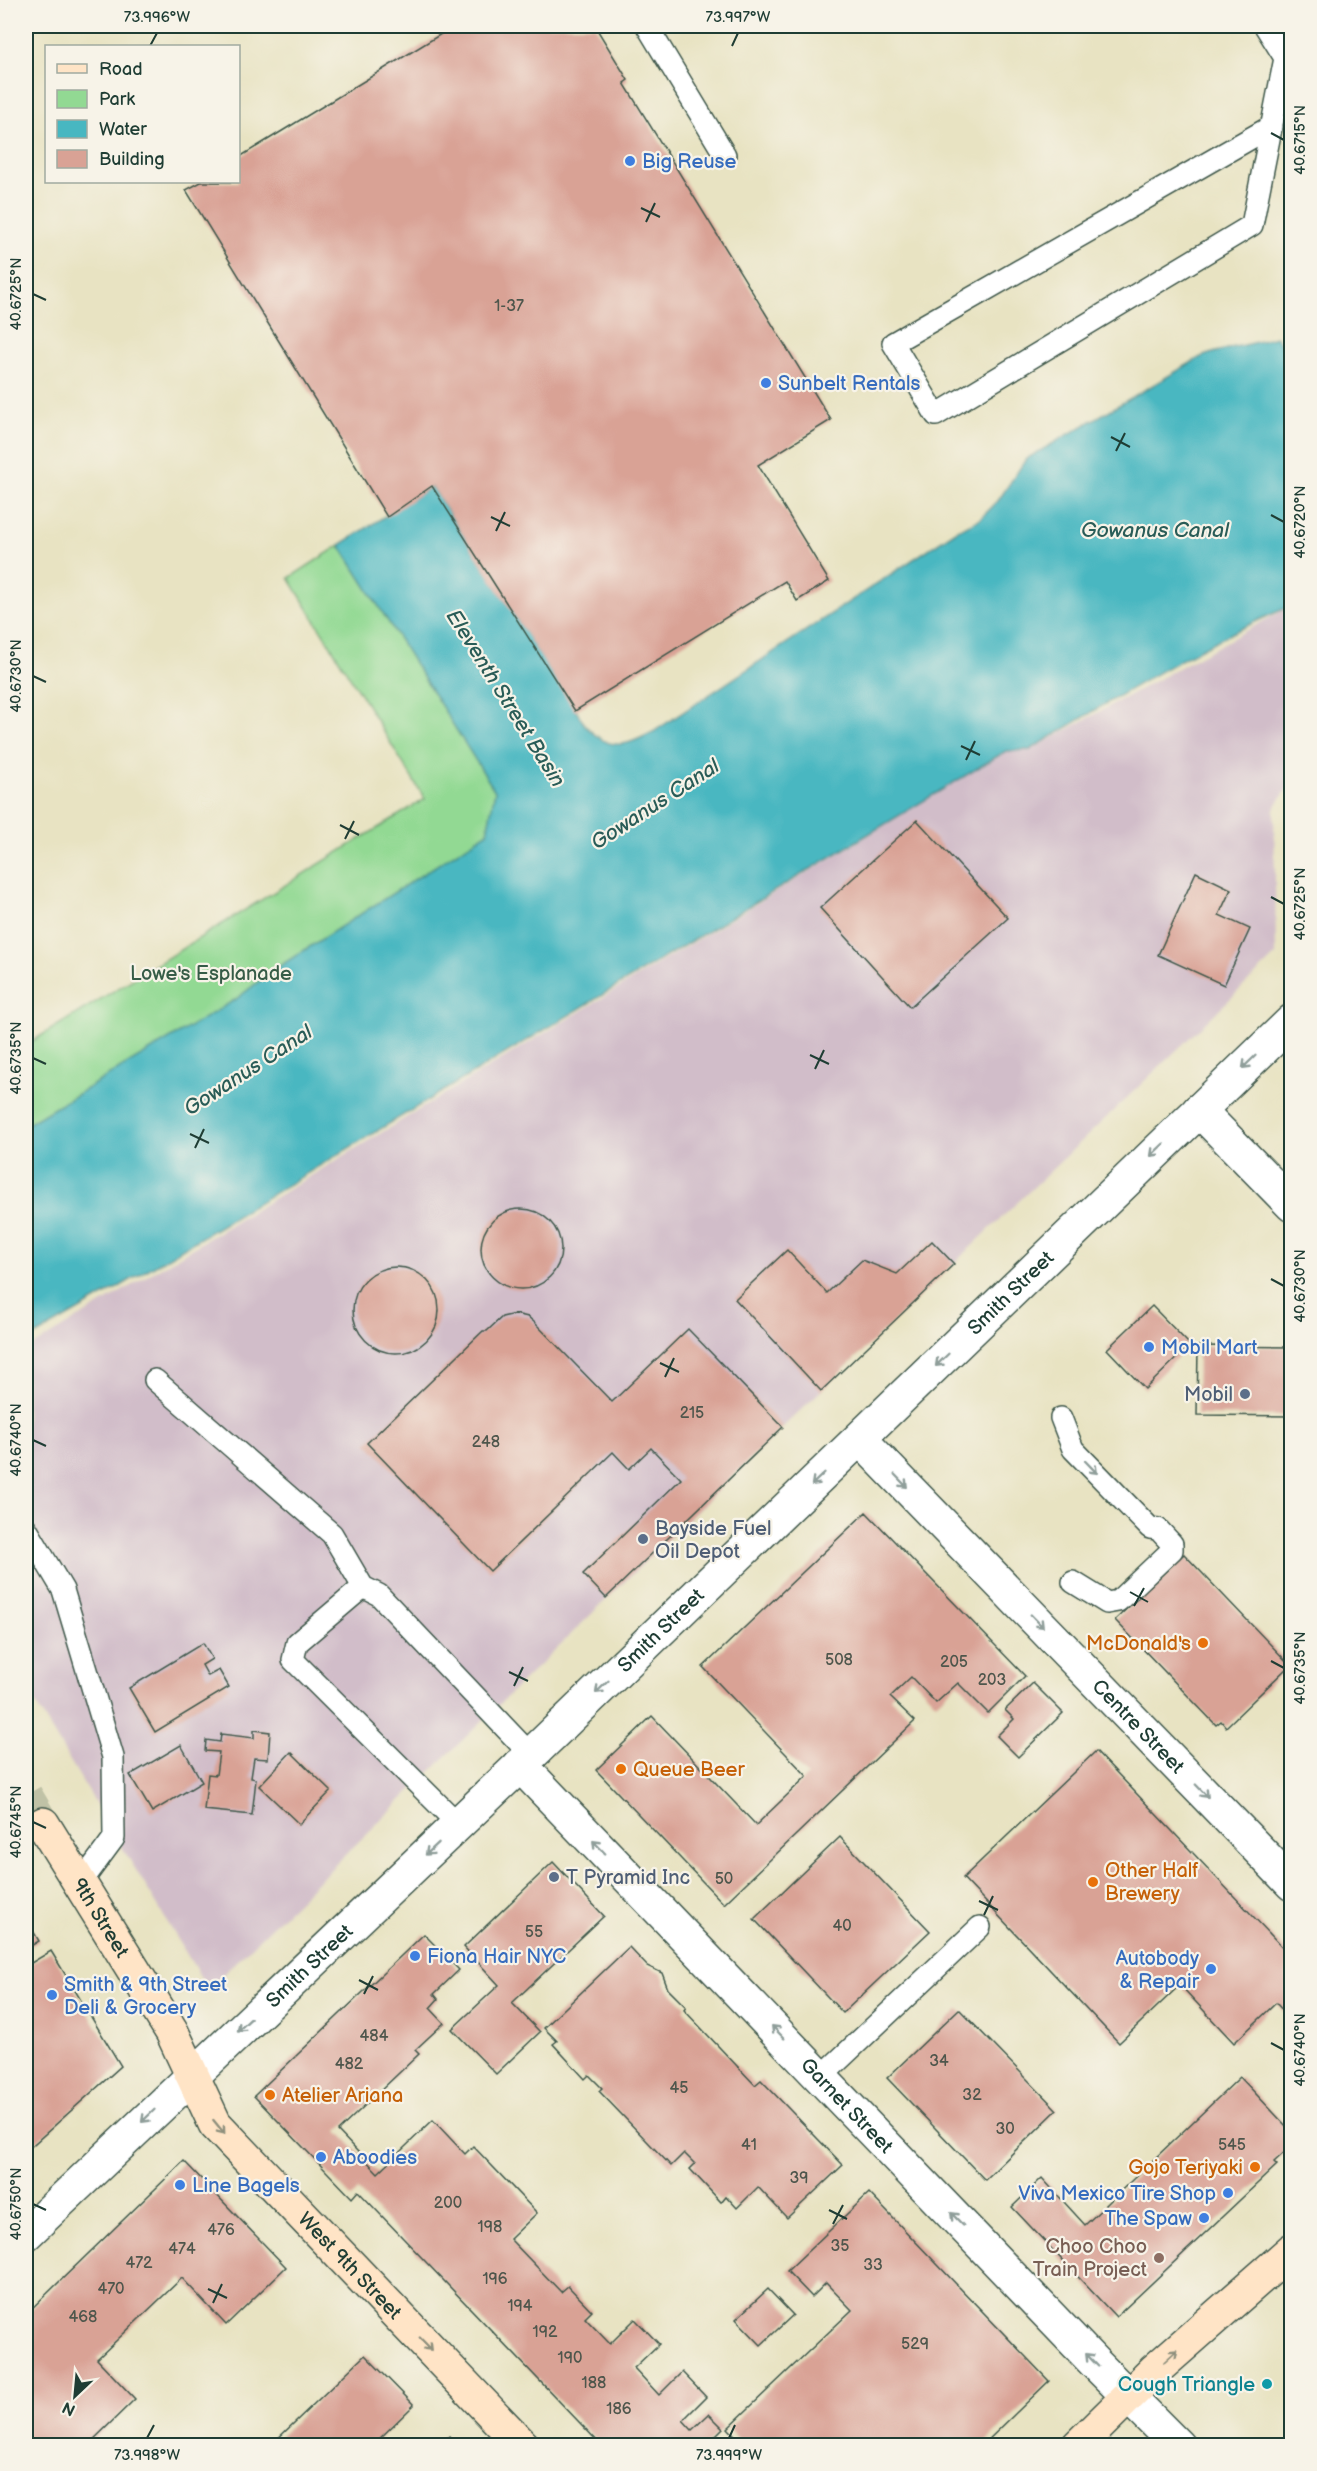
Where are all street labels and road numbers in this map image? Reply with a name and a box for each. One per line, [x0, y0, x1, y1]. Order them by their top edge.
street label: Smith Street [963, 1246, 1059, 1340]
street label: Smith Street [613, 1584, 709, 1678]
street label: Centre Street [1087, 1675, 1189, 1779]
street label: 9th Street [67, 1874, 134, 1962]
street label: Smith Street [261, 1920, 358, 2013]
street label: Garnet Street [795, 2053, 898, 2159]
street label: West 9th Street [293, 2208, 406, 2325]

